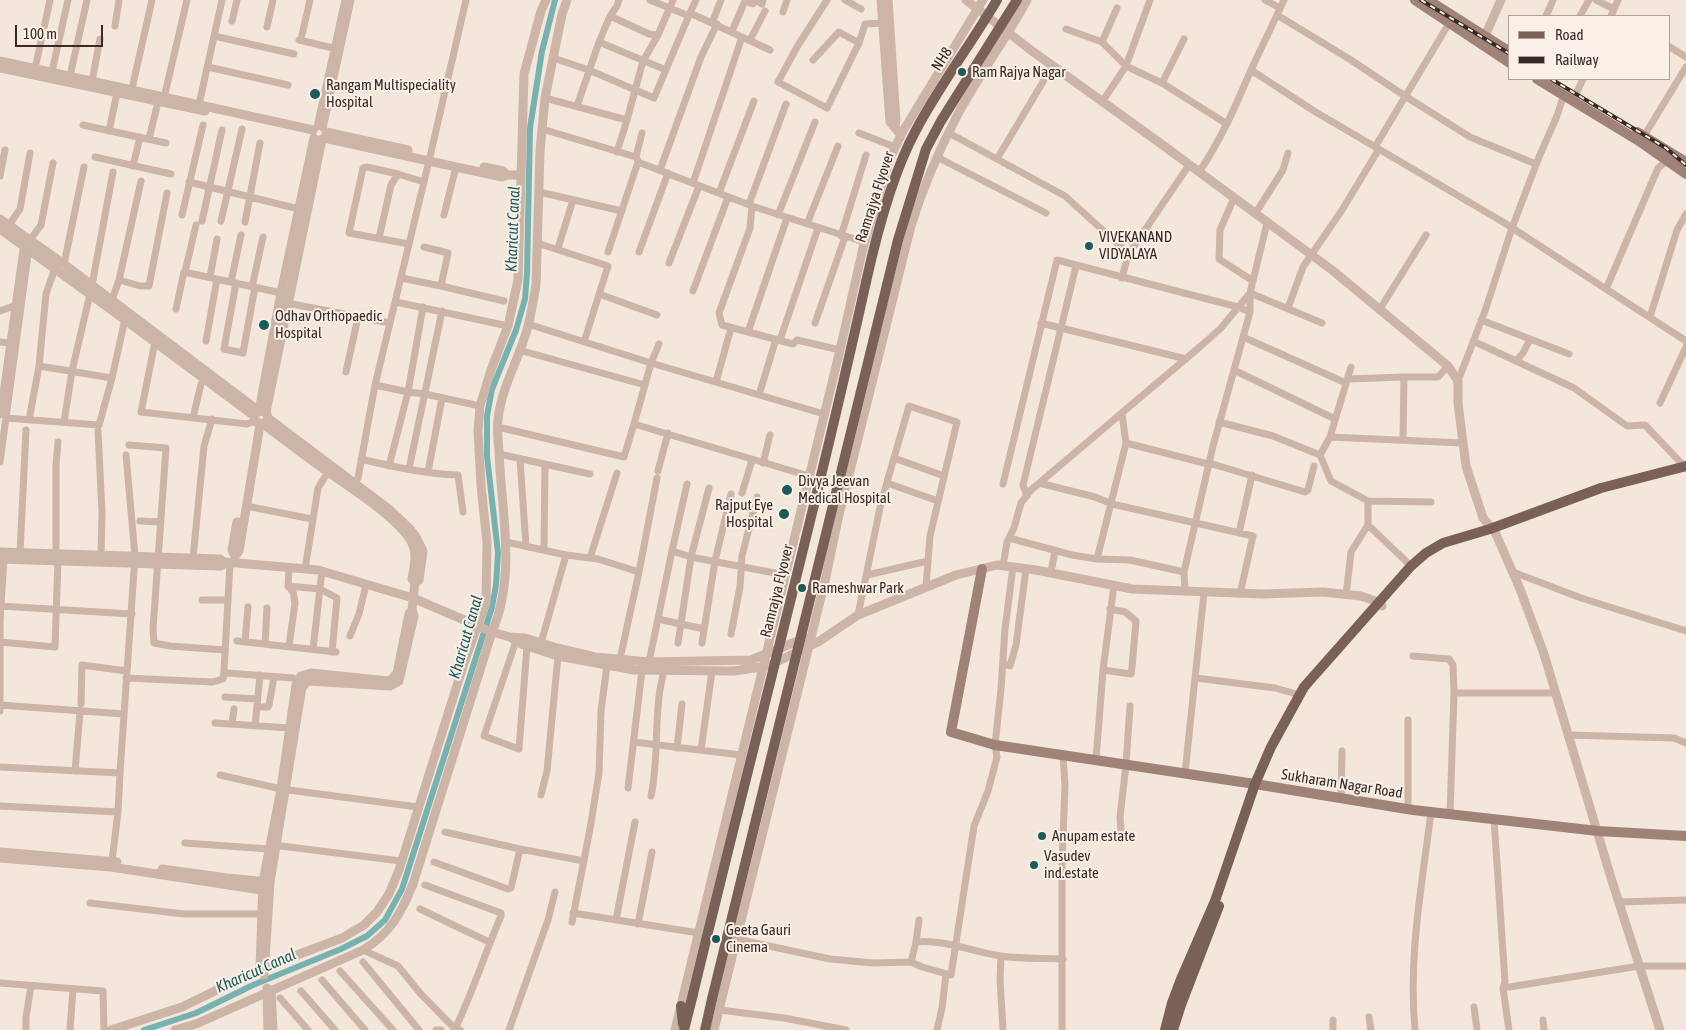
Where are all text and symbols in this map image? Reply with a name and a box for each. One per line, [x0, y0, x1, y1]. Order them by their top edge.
scale bar [18, 15, 105, 47]
legend [1508, 15, 1671, 80]
text: 100 m [23, 25, 57, 42]
text: Road [1555, 26, 1584, 43]
street label: NH8 [928, 44, 956, 74]
text: Railway [1555, 51, 1599, 68]
place label: Ram Rajya Nagar [972, 63, 1066, 81]
marker: Ram Rajya Nagar [956, 66, 968, 78]
place label: Rangam Multispeciality Hospital [326, 76, 456, 111]
marker: Rangam Multispeciality Hospital [308, 87, 322, 101]
street label: Ramrajya Flyover [852, 149, 898, 245]
water label: Kharicut Canal [502, 186, 524, 272]
place label: VIVEKANAND VIDYALAYA [1099, 228, 1172, 263]
marker: VIVEKANAND VIDYALAYA [1083, 240, 1095, 252]
place label: Odhav Orthopaedic Hospital [275, 307, 382, 342]
marker: Odhav Orthopaedic Hospital [257, 318, 271, 332]
place label: Divya Jeevan Medical Hospital [798, 472, 891, 507]
marker: Divya Jeevan Medical Hospital [780, 483, 794, 497]
place label: Rajput Eye Hospital [715, 496, 773, 531]
marker: Rajput Eye Hospital [777, 507, 791, 521]
street label: Ramrajya Flyover [757, 543, 797, 639]
place label: Rameshwar Park [812, 579, 904, 597]
marker: Rameshwar Park [796, 582, 808, 594]
water label: Kharicut Canal [445, 593, 487, 681]
street label: Sukharam Nagar Road [1280, 766, 1404, 802]
place label: Anupam estate [1052, 827, 1135, 845]
marker: Anupam estate [1036, 830, 1048, 842]
place label: Vasudev ind.estate [1044, 847, 1099, 882]
marker: Vasudev ind.estate [1028, 859, 1040, 871]
place label: Geeta Gauri Cinema [726, 921, 791, 956]
marker: Geeta Gauri Cinema [710, 933, 722, 945]
water label: Kharicut Canal [213, 945, 299, 997]

